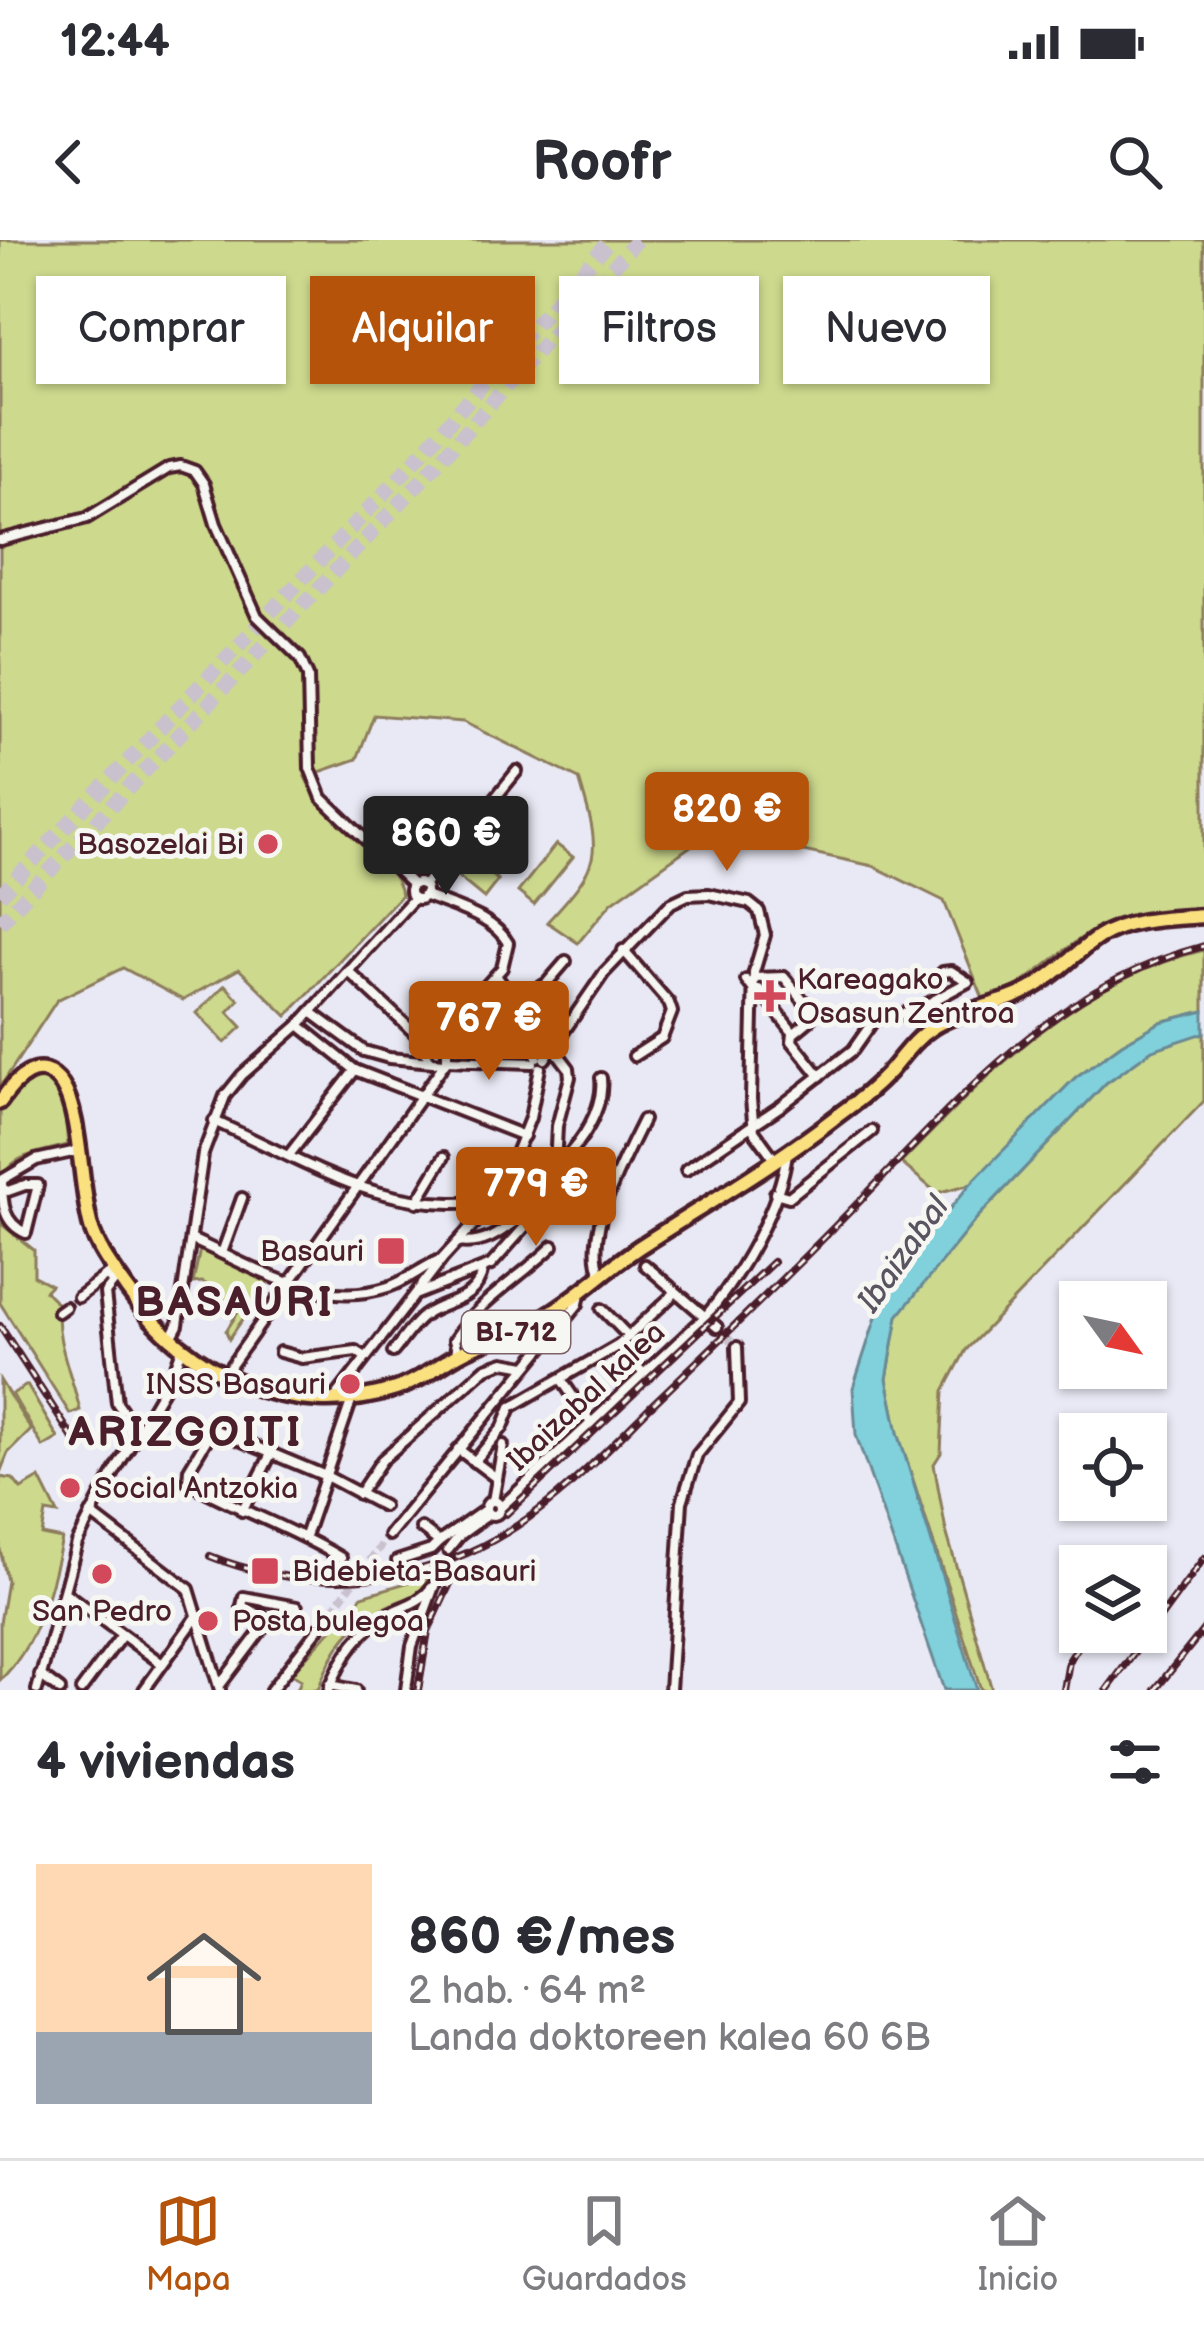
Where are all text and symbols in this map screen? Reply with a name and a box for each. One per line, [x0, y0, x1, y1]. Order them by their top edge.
text: 12:44 [60, 15, 170, 70]
icon: back [36, 129, 102, 195]
icon: search [1102, 129, 1168, 195]
text: Roofr [532, 130, 672, 195]
chip: Comprar [36, 276, 286, 384]
chip: Alquilar [310, 276, 535, 384]
chip: Filtros [559, 276, 759, 384]
chip: Nuevo [783, 276, 990, 384]
pin: 820 € [643, 772, 811, 874]
text: 820 € [672, 787, 782, 834]
pin: 860 € [362, 796, 530, 898]
text: 860 € [390, 811, 502, 858]
place label: Basozelai Bi [77, 827, 244, 863]
marker: Basozelai Bi [255, 831, 281, 857]
place label: Kareagako Osasun Zentroa [797, 962, 1015, 1032]
marker: Kareagako Osasun Zentroa [754, 980, 786, 1012]
pin: 767 € [405, 981, 573, 1083]
text: 767 € [436, 996, 542, 1043]
pin: 779 € [452, 1147, 620, 1249]
text: 779 € [483, 1162, 589, 1209]
water label: Ibaizabal [849, 1187, 959, 1321]
place label: Basauri [260, 1234, 364, 1270]
marker: Basauri [375, 1235, 407, 1267]
district label: BASAURI [135, 1278, 335, 1329]
north arrow [1059, 1281, 1167, 1389]
map controls [1059, 1281, 1167, 1653]
road number: BI-712 [462, 1311, 570, 1353]
street label: Ibaizabal kalea [500, 1315, 673, 1479]
place label: INSS Basauri [146, 1367, 326, 1403]
marker: INSS Basauri [337, 1371, 363, 1397]
district label: ARIZGOITI [68, 1408, 303, 1459]
button: locate [1059, 1413, 1167, 1521]
place label: Social Antzokia [94, 1471, 298, 1507]
marker: Social Antzokia [57, 1475, 83, 1501]
button: layers [1059, 1545, 1167, 1653]
place label: Bidebieta-Basauri [292, 1554, 536, 1590]
marker: Bidebieta-Basauri [249, 1555, 281, 1587]
marker: San Pedro [89, 1561, 115, 1587]
place label: San Pedro [32, 1594, 172, 1630]
place label: Posta bulegoa [232, 1604, 424, 1640]
marker: Posta bulegoa [195, 1608, 221, 1634]
icon: filters [1102, 1729, 1168, 1795]
text: 4 viviendas [36, 1732, 295, 1793]
text: 860 €/mes [408, 1907, 675, 1968]
icon: home [132, 1912, 276, 2056]
text: 2 hab. · 64 m² [408, 1968, 646, 2015]
text: Landa doktoreen kalea 60 6B [408, 2015, 931, 2062]
tab: Mapa [146, 2188, 231, 2300]
tab: Guardados [522, 2188, 687, 2300]
tab: Inicio [978, 2188, 1058, 2300]

